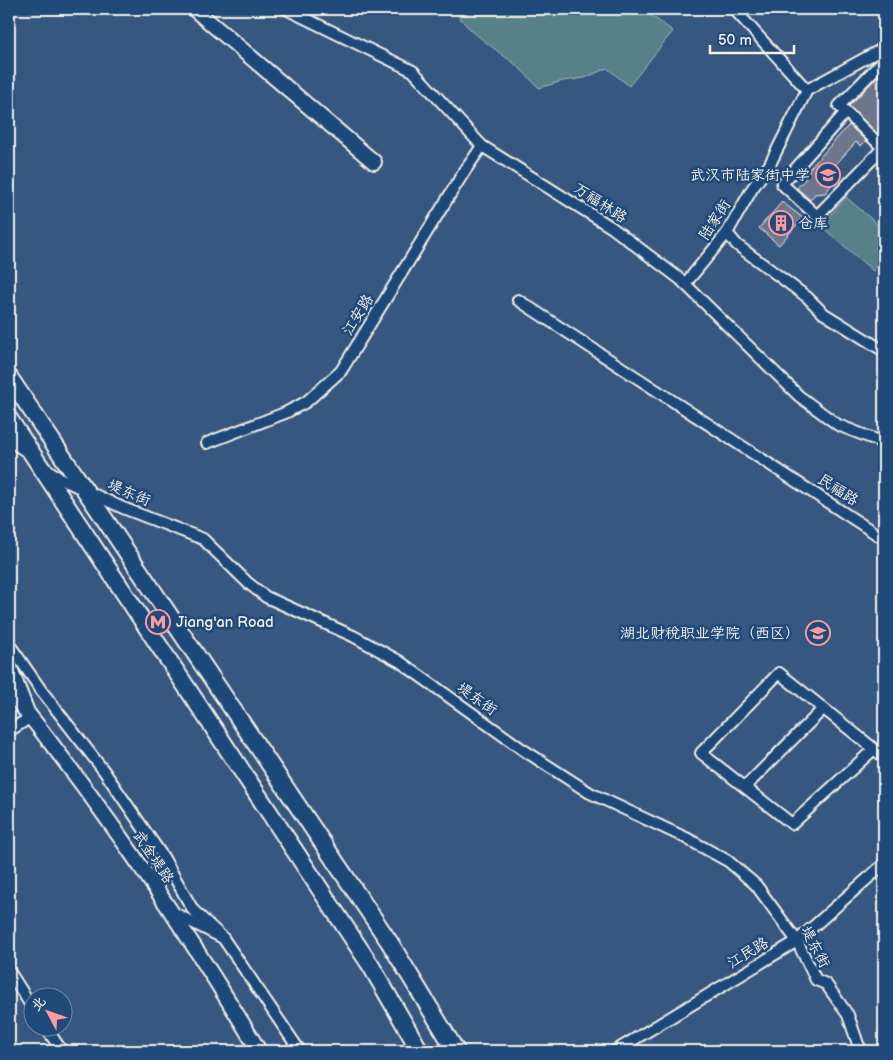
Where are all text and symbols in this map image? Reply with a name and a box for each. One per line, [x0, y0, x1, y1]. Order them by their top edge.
scale bar [710, 22, 794, 54]
text: 50 m [718, 31, 752, 50]
school or university icon: 武汉市陆家街中学 [815, 162, 841, 188]
place label: 武汉市陆家街中学 [690, 166, 810, 185]
street label: 万福林路 [570, 179, 630, 227]
street label: 陆家街 [695, 196, 735, 244]
building icon: 仓库 [768, 210, 794, 236]
place label: 仓库 [798, 214, 828, 233]
street label: 江安路 [338, 291, 378, 339]
street label: 民福路 [814, 470, 862, 510]
street label: 堤东街 [105, 475, 153, 511]
metro station icon: Jiang'an Road [145, 609, 171, 635]
place label: Jiang'an Road [176, 613, 274, 632]
school or university icon: 湖北财税职业学院（西区） [805, 620, 831, 646]
place label: 湖北财税职业学院（西区） [620, 624, 800, 643]
street label: 堤东街 [453, 678, 501, 720]
street label: 武金堤路 [128, 827, 178, 887]
street label: 堤东街 [796, 923, 834, 971]
street label: 江民路 [724, 933, 772, 973]
north arrow [22, 988, 72, 1038]
text: 北 [28, 993, 50, 1015]

